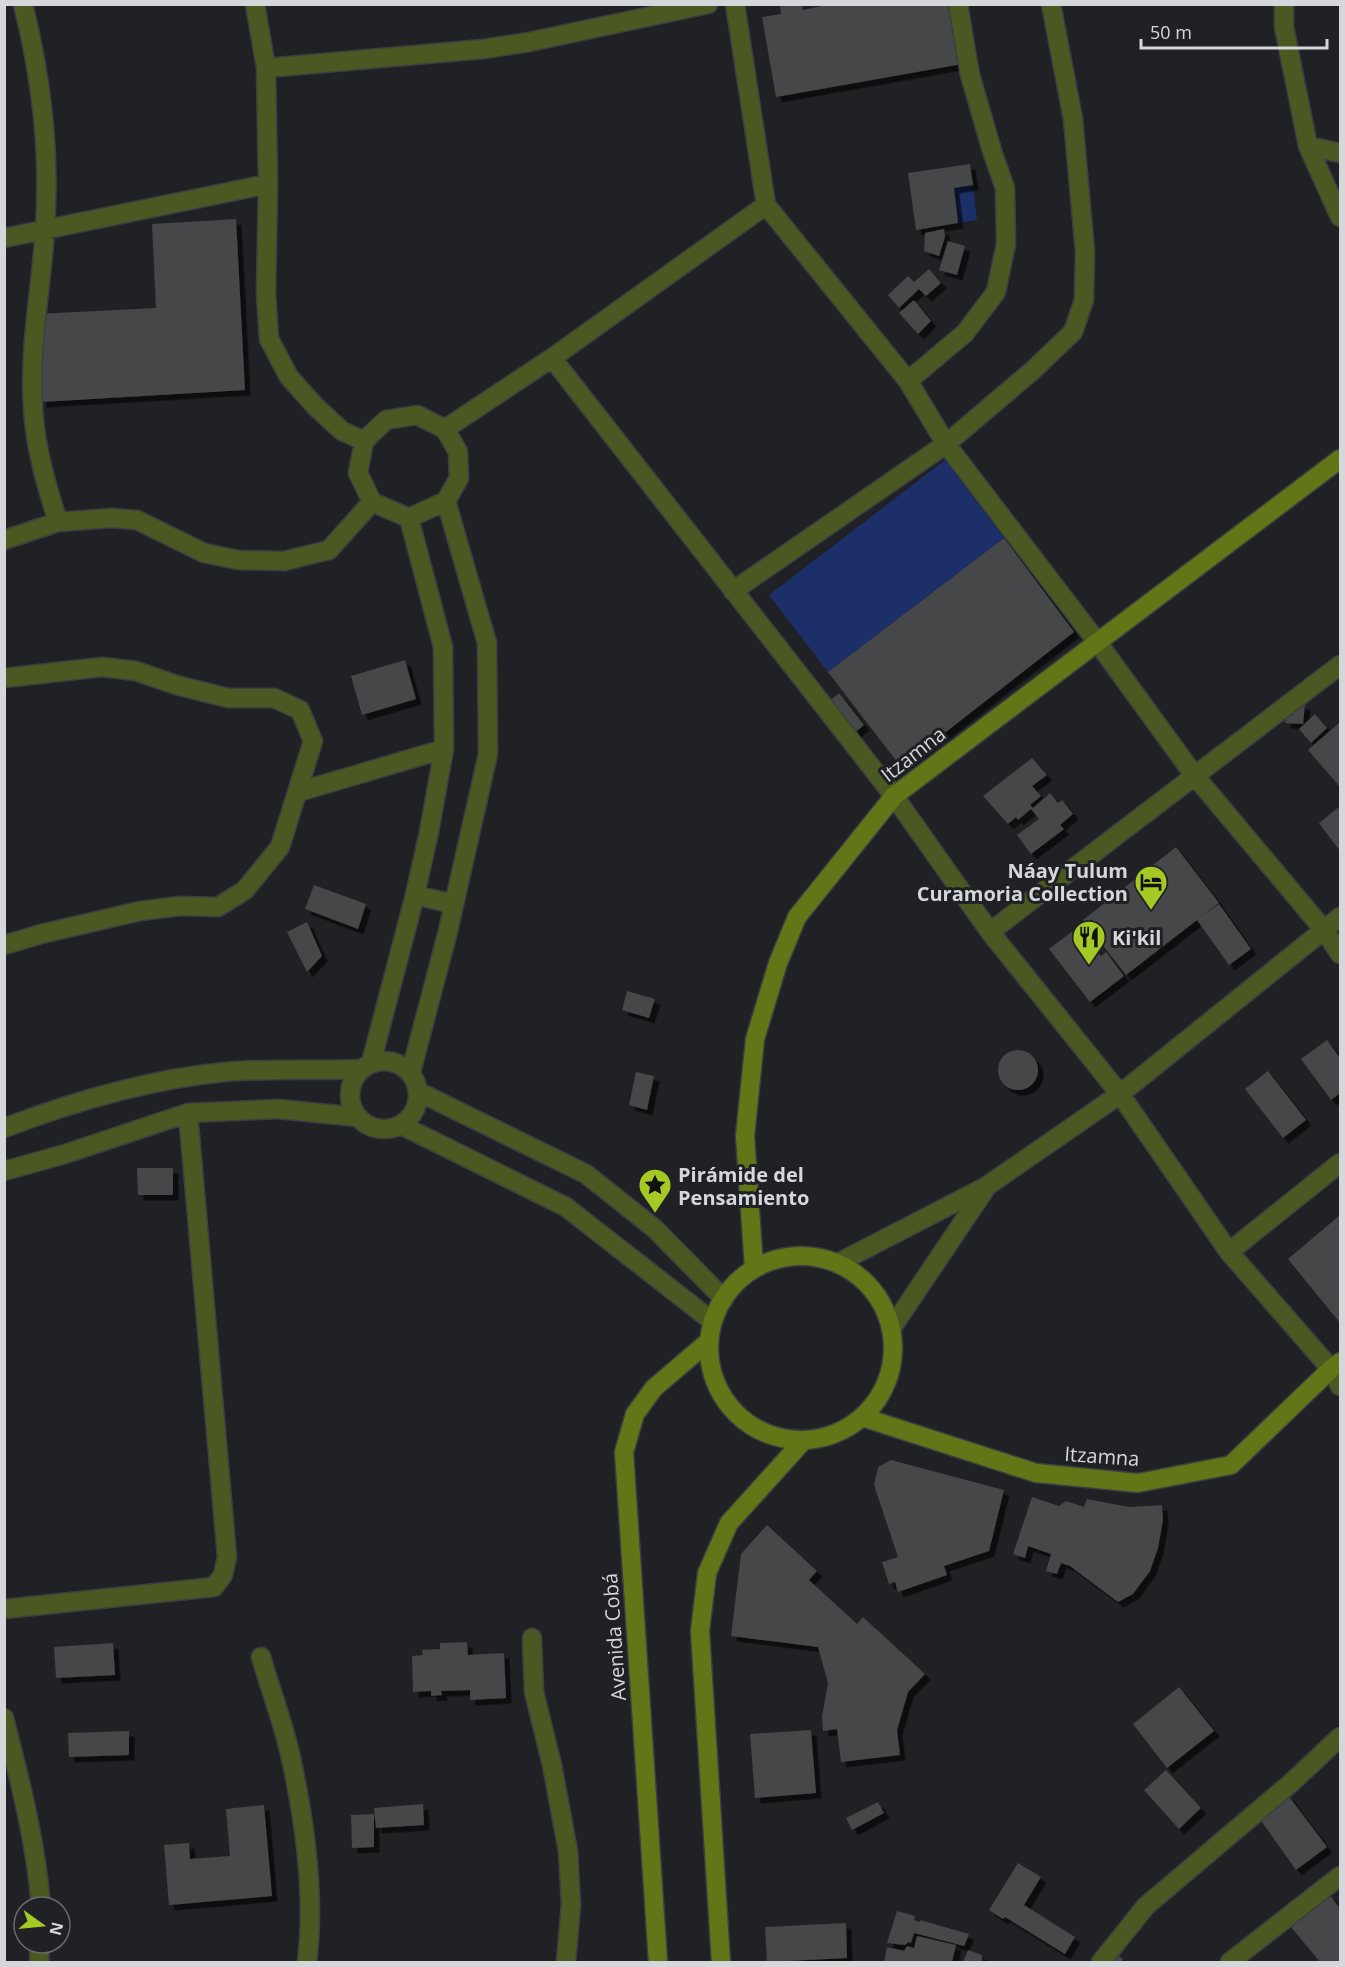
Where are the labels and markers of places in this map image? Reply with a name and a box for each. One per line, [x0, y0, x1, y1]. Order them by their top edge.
place label: Náay Tulum Curamoria Collection [917, 857, 1128, 907]
hotel icon: Náay Tulum Curamoria Collection [1133, 864, 1169, 911]
restaurant icon: Ki'kil [1071, 919, 1107, 966]
place label: Ki'kil [1112, 924, 1161, 951]
place label: Pirámide del Pensamiento [678, 1161, 809, 1211]
place icon: Pirámide del Pensamiento [637, 1167, 673, 1214]

